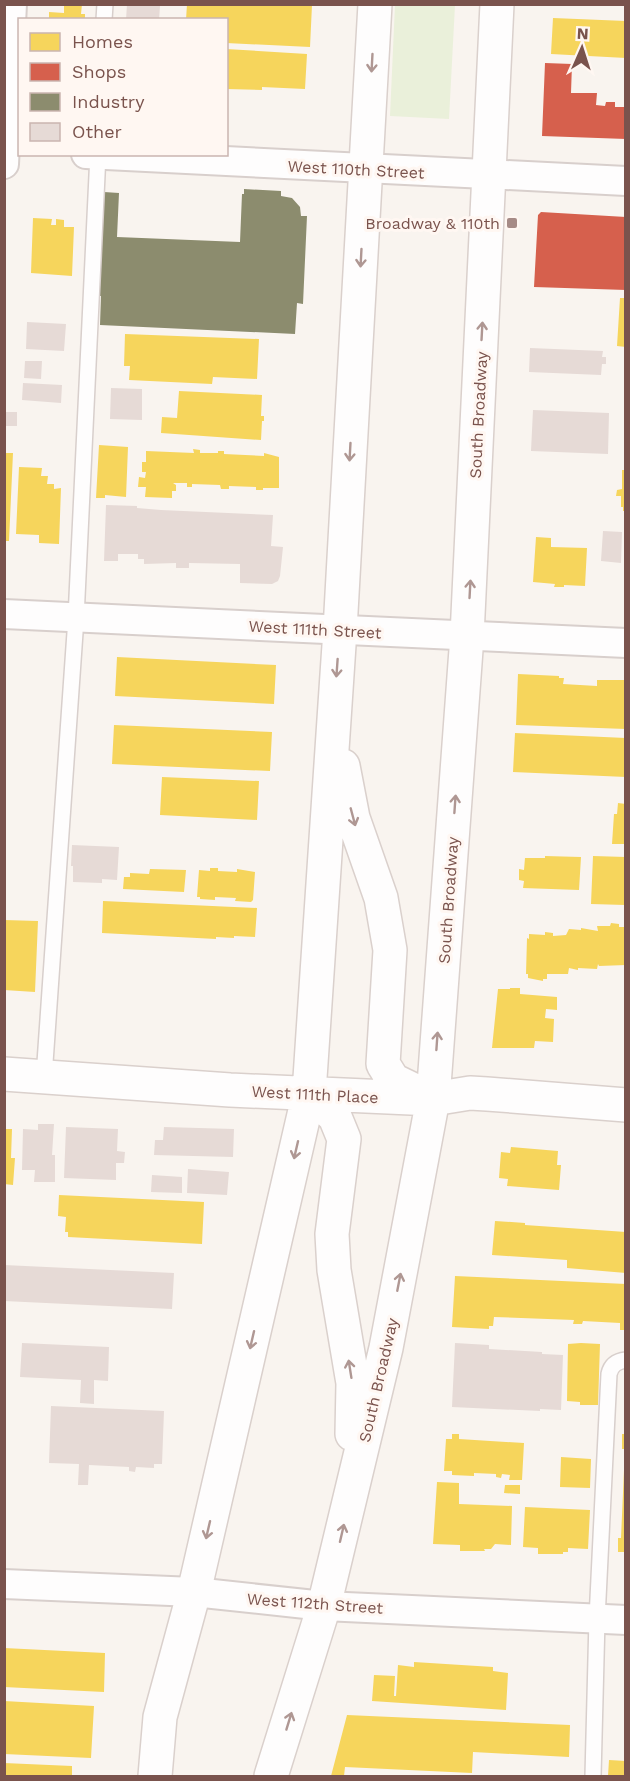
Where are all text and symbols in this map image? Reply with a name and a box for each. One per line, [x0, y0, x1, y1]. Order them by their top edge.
legend [18, 18, 228, 156]
north arrow [552, 18, 612, 78]
text: N [576, 24, 589, 43]
text: Homes [72, 31, 133, 52]
one-way arrow [366, 52, 377, 72]
text: Shops [72, 61, 126, 82]
text: Industry [72, 91, 145, 112]
text: Other [72, 121, 122, 142]
street label: West 110th Street [287, 156, 425, 183]
place label: Broadway & 110th [365, 214, 500, 233]
marker: Broadway & 110th [505, 216, 519, 230]
one-way arrow [356, 247, 367, 267]
one-way arrow [477, 322, 488, 342]
street label: South Broadway [466, 350, 491, 479]
one-way arrow [345, 442, 356, 462]
one-way arrow [464, 579, 475, 599]
street label: West 111th Street [248, 617, 382, 642]
one-way arrow [332, 657, 343, 677]
one-way arrow [450, 795, 461, 815]
one-way arrow [348, 807, 360, 826]
street label: South Broadway [435, 835, 462, 964]
one-way arrow [432, 1031, 443, 1051]
street label: West 111th Place [251, 1082, 379, 1107]
one-way arrow [289, 1141, 301, 1160]
one-way arrow [394, 1272, 405, 1292]
street label: South Broadway [355, 1315, 402, 1444]
one-way arrow [245, 1331, 257, 1350]
one-way arrow [345, 1359, 356, 1379]
one-way arrow [201, 1521, 213, 1540]
one-way arrow [336, 1524, 348, 1543]
street label: West 112th Street [246, 1589, 384, 1618]
one-way arrow [284, 1712, 295, 1731]

